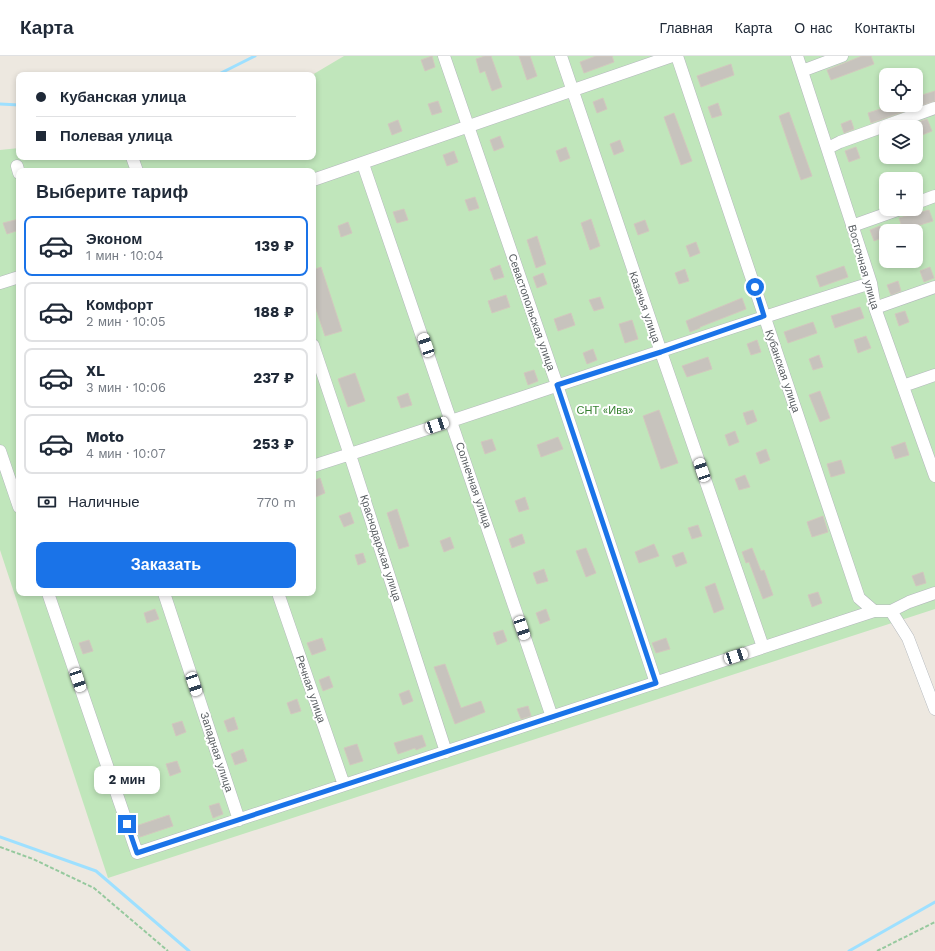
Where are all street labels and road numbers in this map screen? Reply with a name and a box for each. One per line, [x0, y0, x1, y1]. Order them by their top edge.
street label: Восточная улица [845, 223, 882, 312]
street label: Севастопольская улица [505, 252, 558, 373]
street label: Казачья улица [626, 270, 663, 345]
street label: Кубанская улица [762, 328, 803, 415]
street label: Солнечная улица [453, 441, 495, 531]
street label: Краснодарская улица [357, 493, 404, 604]
street label: Речная улица [293, 654, 328, 725]
street label: Западная улица [197, 710, 236, 795]

